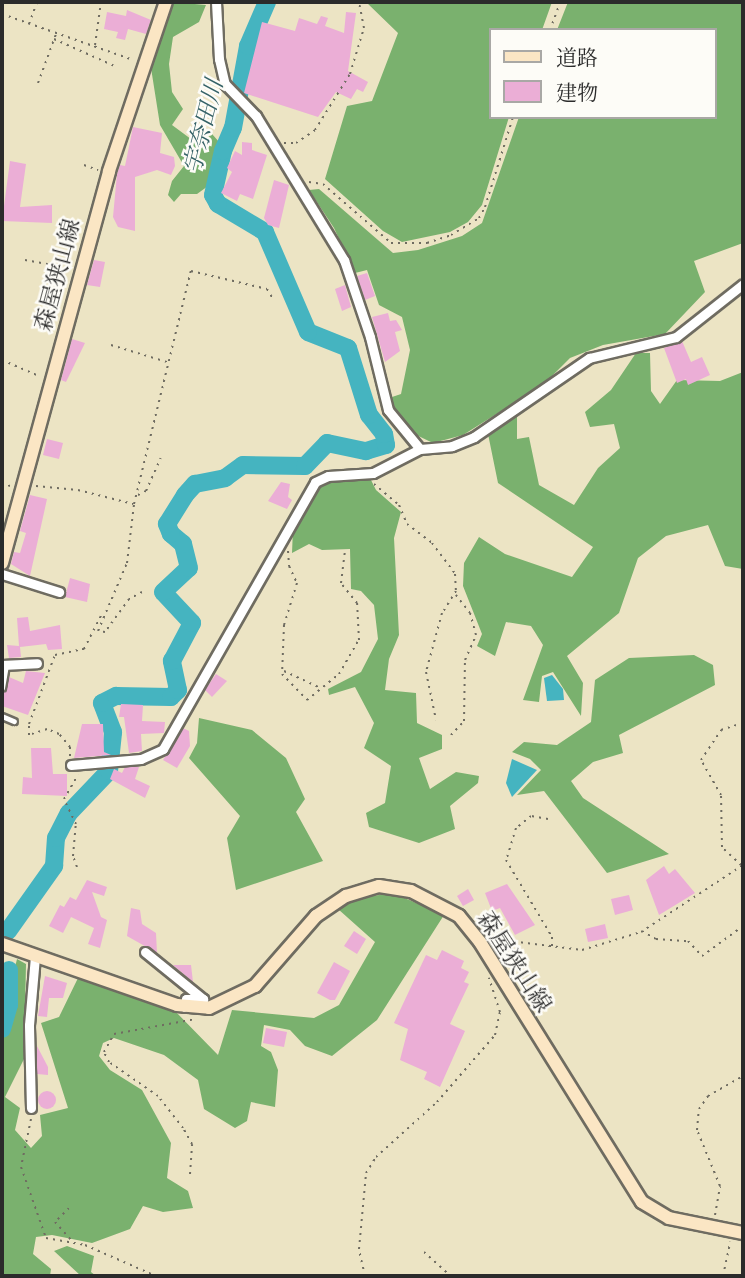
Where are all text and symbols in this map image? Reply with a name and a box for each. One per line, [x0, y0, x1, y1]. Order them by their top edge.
legend [490, 28, 717, 119]
text: 道路 [556, 46, 598, 72]
water label: 宇奈田川 [179, 77, 231, 177]
text: 建物 [556, 81, 598, 107]
street label: 森屋狭山線 [30, 216, 86, 334]
street label: 森屋狭山線 [471, 906, 557, 1018]

